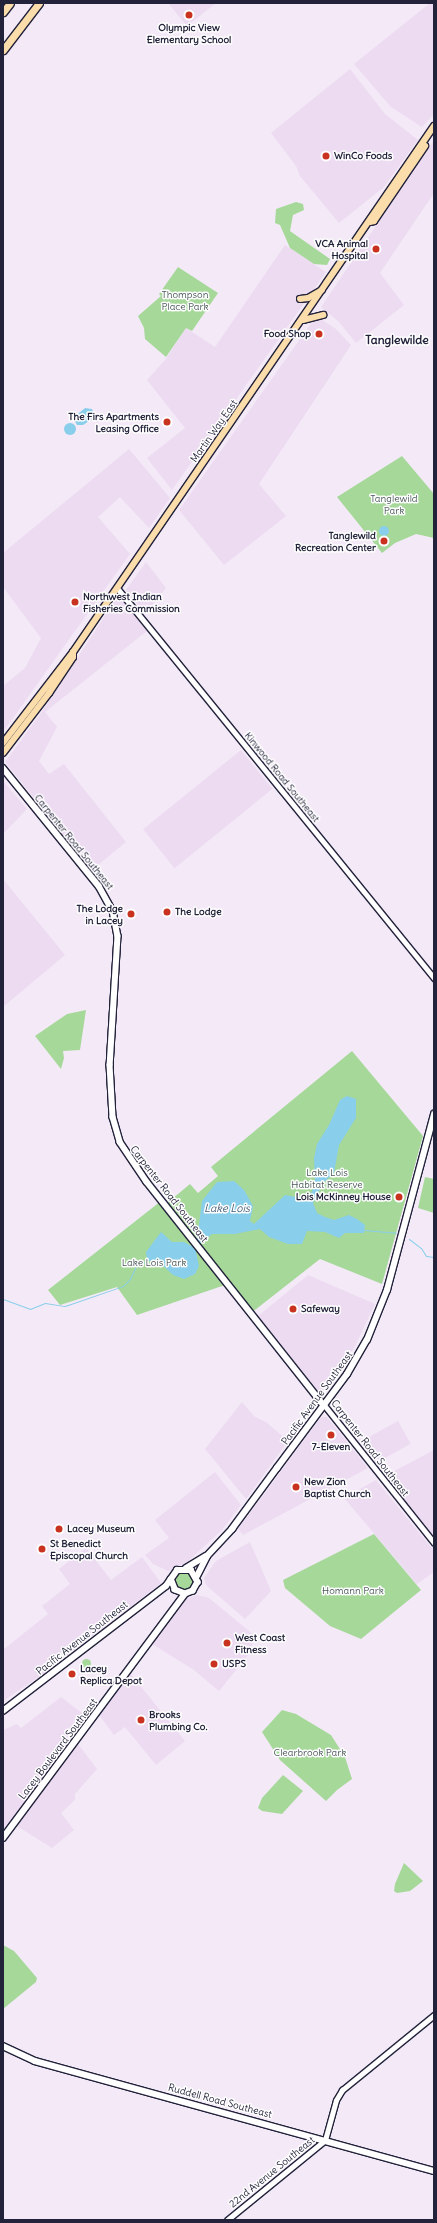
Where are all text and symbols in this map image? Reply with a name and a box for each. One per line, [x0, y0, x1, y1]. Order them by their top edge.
marker: Olympic View Elementary School [184, 10, 194, 20]
place label: Olympic View Elementary School [147, 21, 231, 44]
place label: WinCo Foods [334, 150, 392, 162]
marker: WinCo Foods [321, 151, 331, 161]
place label: VCA Animal Hospital [315, 237, 368, 260]
marker: VCA Animal Hospital [371, 244, 381, 254]
park label: Thompson Place Park [161, 288, 209, 312]
place label: Food Shop [264, 328, 311, 340]
marker: Food Shop [314, 329, 324, 339]
district label: Tanglewilde [365, 333, 429, 347]
street label: Martin Way East [188, 397, 240, 465]
place label: The Firs Apartments Leasing Office [68, 410, 159, 434]
marker: The Firs Apartments Leasing Office [162, 417, 172, 427]
park label: Tanglewild Park [370, 492, 418, 516]
place label: Tanglewild Recreation Center [295, 529, 376, 552]
marker: Tanglewild Recreation Center [379, 536, 389, 546]
place label: Northwest Indian Fisheries Commission [83, 590, 180, 614]
marker: Northwest Indian Fisheries Commission [70, 597, 80, 607]
street label: Kinwood Road Southeast [242, 730, 322, 824]
street label: Carpenter Road Southeast [32, 792, 116, 892]
place label: The Lodge in Lacey [76, 902, 123, 926]
place label: The Lodge [175, 906, 222, 918]
marker: The Lodge [162, 907, 172, 917]
marker: The Lodge in Lacey [126, 909, 136, 919]
street label: Carpenter Road Southeast [128, 1143, 210, 1245]
park label: Lake Lois Habitat Reserve [291, 1166, 363, 1190]
place label: Lois McKinney House [296, 1191, 391, 1203]
marker: Lois McKinney House [394, 1192, 404, 1202]
water label: Lake Lois [204, 1201, 250, 1215]
park label: Lake Lois Park [122, 1257, 186, 1269]
place label: Safeway [301, 1303, 340, 1315]
marker: Safeway [288, 1304, 298, 1314]
street label: Pacific Avenue Southeast [279, 1349, 355, 1447]
street label: Carpenter Road Southeast [329, 1397, 411, 1499]
marker: 7-Eleven [326, 1430, 336, 1440]
place label: 7-Eleven [312, 1441, 350, 1453]
place label: New Zion Baptist Church [304, 1475, 371, 1498]
marker: New Zion Baptist Church [291, 1482, 301, 1492]
place label: Lacey Museum [67, 1523, 135, 1535]
marker: Lacey Museum [54, 1524, 64, 1534]
place label: St Benedict Episcopal Church [50, 1537, 128, 1560]
marker: St Benedict Episcopal Church [37, 1544, 47, 1554]
park label: Homann Park [322, 1585, 384, 1597]
street label: Pacific Avenue Southeast [34, 1599, 130, 1677]
place label: West Coast Fitness [235, 1631, 285, 1654]
marker: West Coast Fitness [222, 1638, 232, 1648]
place label: USPS [222, 1658, 246, 1670]
marker: USPS [209, 1659, 219, 1669]
place label: Lacey Replica Depot [80, 1662, 142, 1686]
marker: Lacey Replica Depot [67, 1669, 77, 1679]
street label: Lacey Boulevard Southeast [16, 1696, 100, 1802]
place label: Brooks Plumbing Co. [149, 1708, 208, 1732]
marker: Brooks Plumbing Co. [136, 1715, 146, 1725]
park label: Clearbrook Park [274, 1747, 346, 1759]
street label: Ruddell Road Southeast [167, 2081, 273, 2121]
street label: 22nd Avenue Southeast [227, 2134, 317, 2210]

